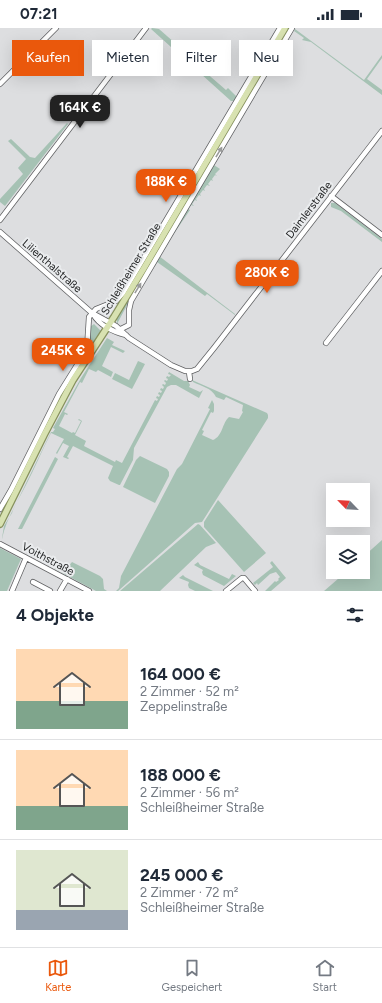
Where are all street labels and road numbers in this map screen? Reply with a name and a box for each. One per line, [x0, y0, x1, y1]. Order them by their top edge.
street label: Daimlerstraße [283, 179, 335, 241]
street label: Schleißheimer Straße [98, 221, 164, 317]
street label: Lilienthalstraße [20, 237, 84, 295]
street label: Voithstraße [20, 540, 76, 578]

